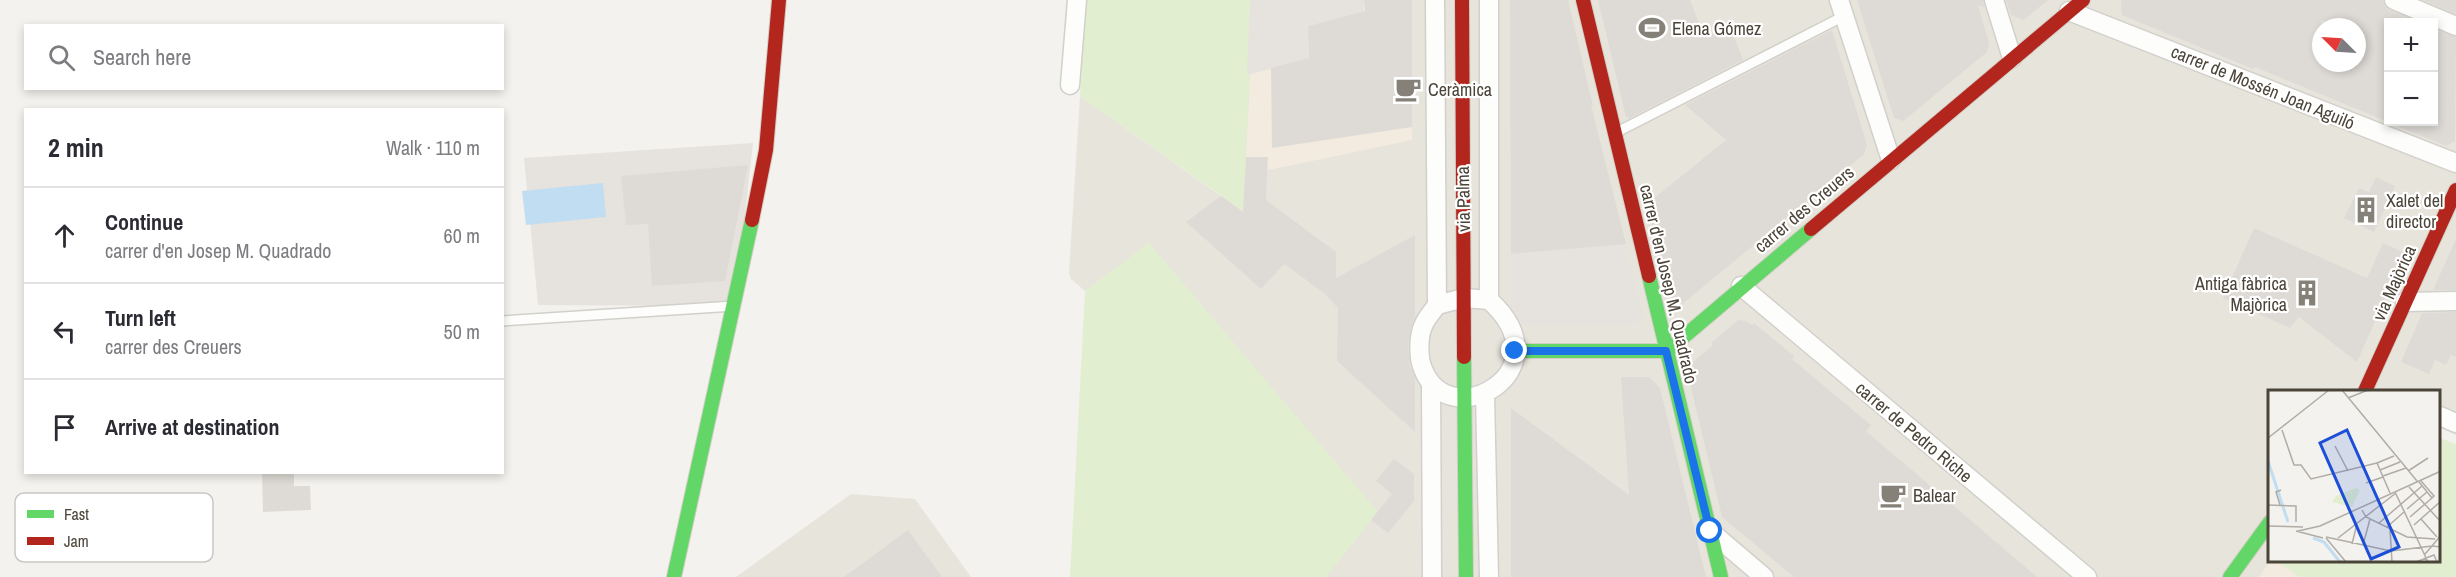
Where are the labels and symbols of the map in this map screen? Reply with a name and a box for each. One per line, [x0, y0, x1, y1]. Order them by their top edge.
sports icon: Elena Gómez [1637, 13, 1667, 43]
place label: Elena Gómez [1672, 16, 1761, 41]
north arrow [2312, 18, 2366, 72]
street label: carrer de Mossén Joan Aguiló [2167, 39, 2359, 135]
cafe icon: Ceràmica [1393, 74, 1423, 104]
place label: Ceràmica [1428, 77, 1492, 102]
street label: carrer des Creuers [1749, 160, 1859, 258]
street label: via Palma [1450, 166, 1476, 232]
street label: carrer d'en Josep M. Quadrado [1634, 182, 1704, 386]
place label: Xalet del director [2386, 188, 2443, 234]
building icon: Xalet del director [2351, 195, 2381, 225]
street label: via Majòrica [2366, 241, 2422, 325]
place label: Antiga fàbrica Majòrica [2194, 271, 2287, 317]
building icon: Antiga fàbrica Majòrica [2292, 278, 2322, 308]
route end [1501, 337, 1527, 363]
street label: carrer de Pedro Riche [1850, 376, 1978, 488]
inset map [2268, 390, 2441, 562]
cafe icon: Balear [1878, 480, 1908, 510]
place label: Balear [1913, 483, 1956, 508]
legend [15, 493, 213, 562]
text: Fast [64, 503, 89, 525]
route start [1696, 517, 1722, 543]
text: Jam [64, 530, 89, 552]

